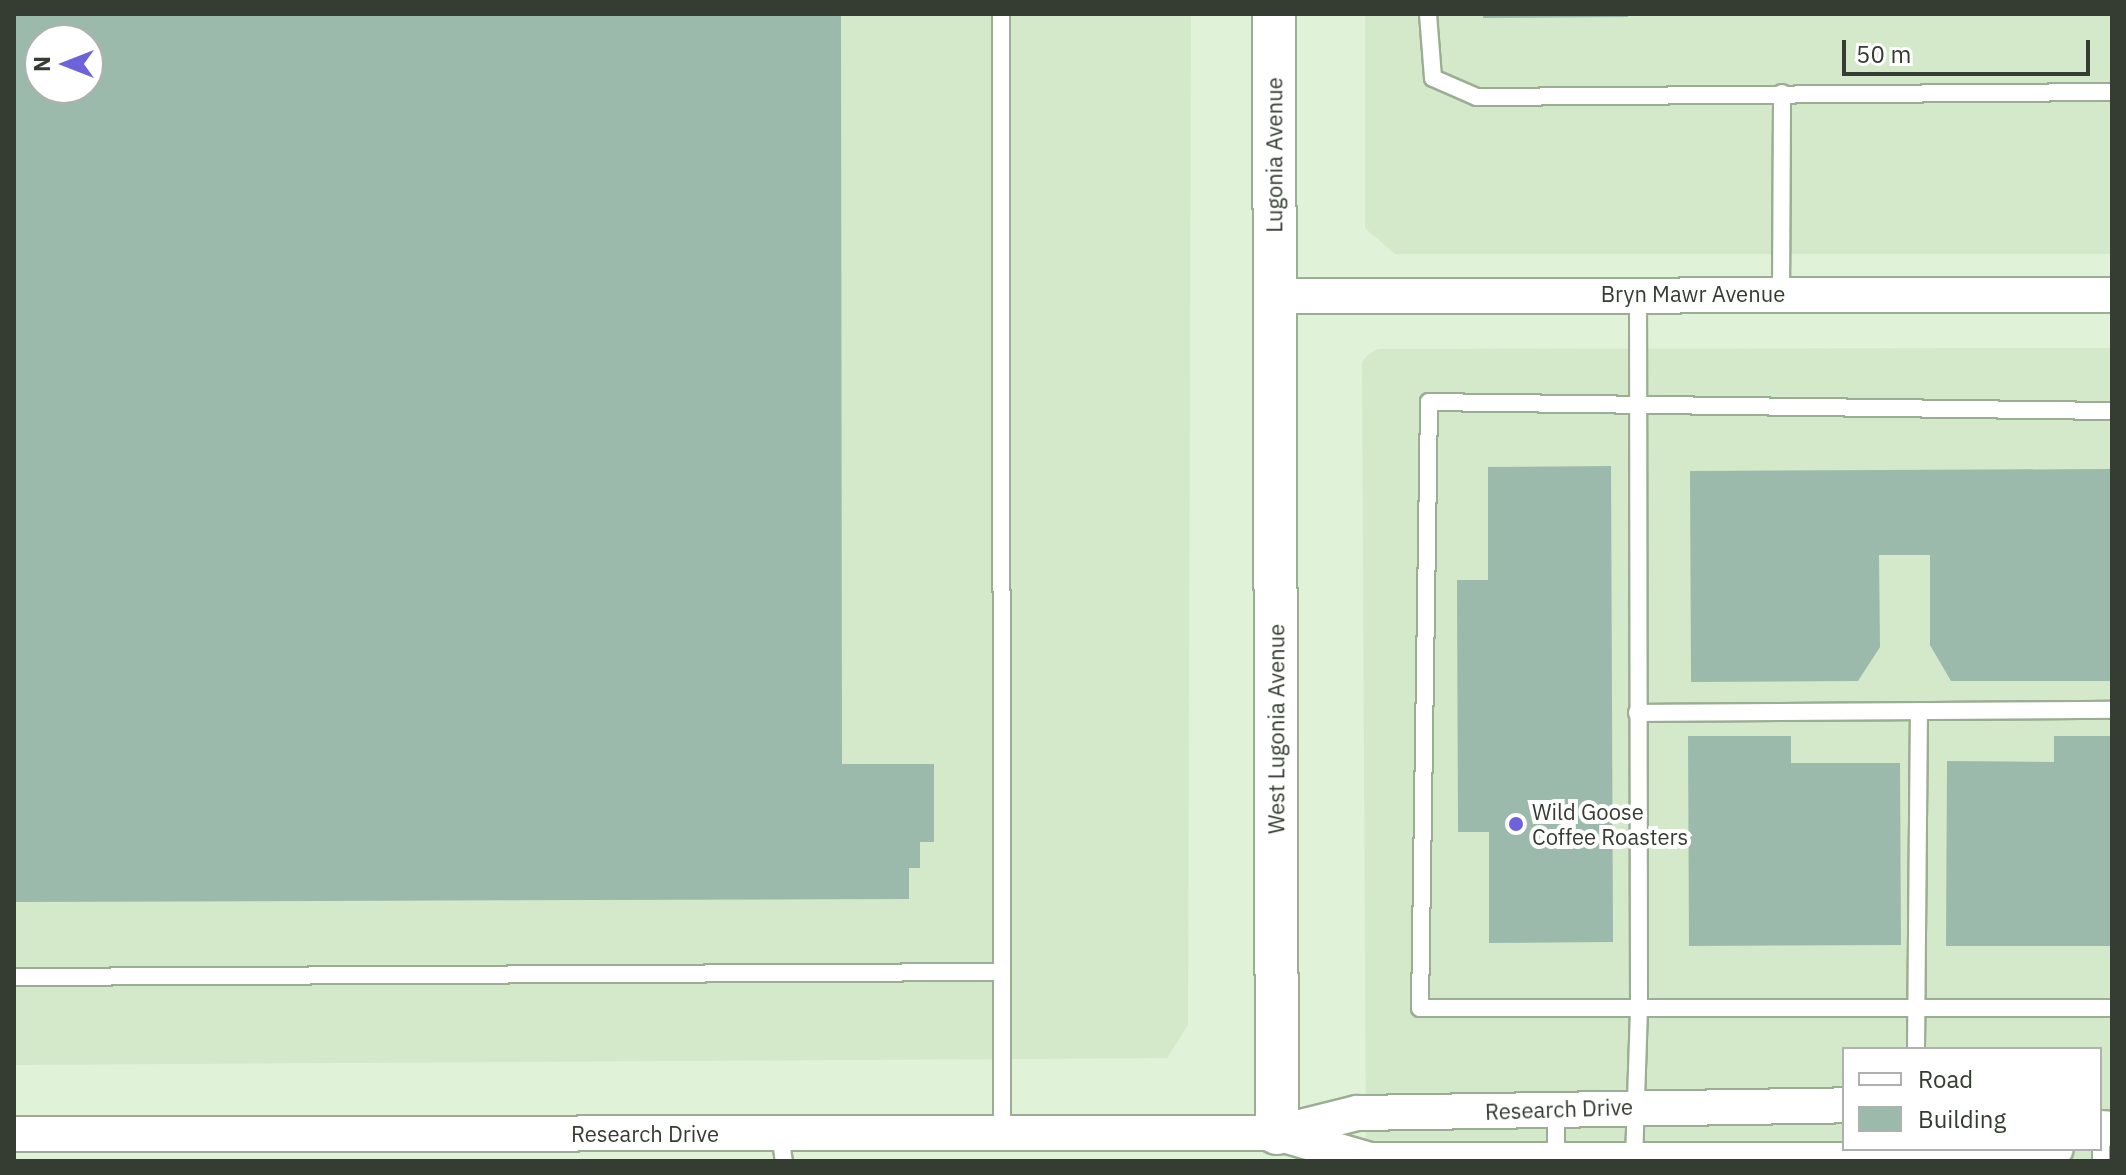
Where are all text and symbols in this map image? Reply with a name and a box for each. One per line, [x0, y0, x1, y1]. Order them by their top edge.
north arrow [24, 24, 104, 104]
scale bar [1846, 24, 2094, 74]
text: 50 m [1856, 38, 1911, 70]
text: N [27, 56, 56, 72]
street label: Lugonia Avenue [1261, 77, 1287, 233]
street label: Bryn Mawr Avenue [1601, 281, 1785, 307]
street label: West Lugonia Avenue [1263, 624, 1289, 834]
place label: Wild Goose Coffee Roasters [1532, 798, 1688, 850]
marker: Wild Goose Coffee Roasters [1507, 815, 1525, 833]
legend [1842, 1047, 2102, 1151]
text: Road [1918, 1063, 1973, 1095]
street label: Research Drive [1485, 1093, 1633, 1125]
text: Building [1918, 1103, 2006, 1135]
street label: Research Drive [571, 1121, 719, 1147]

